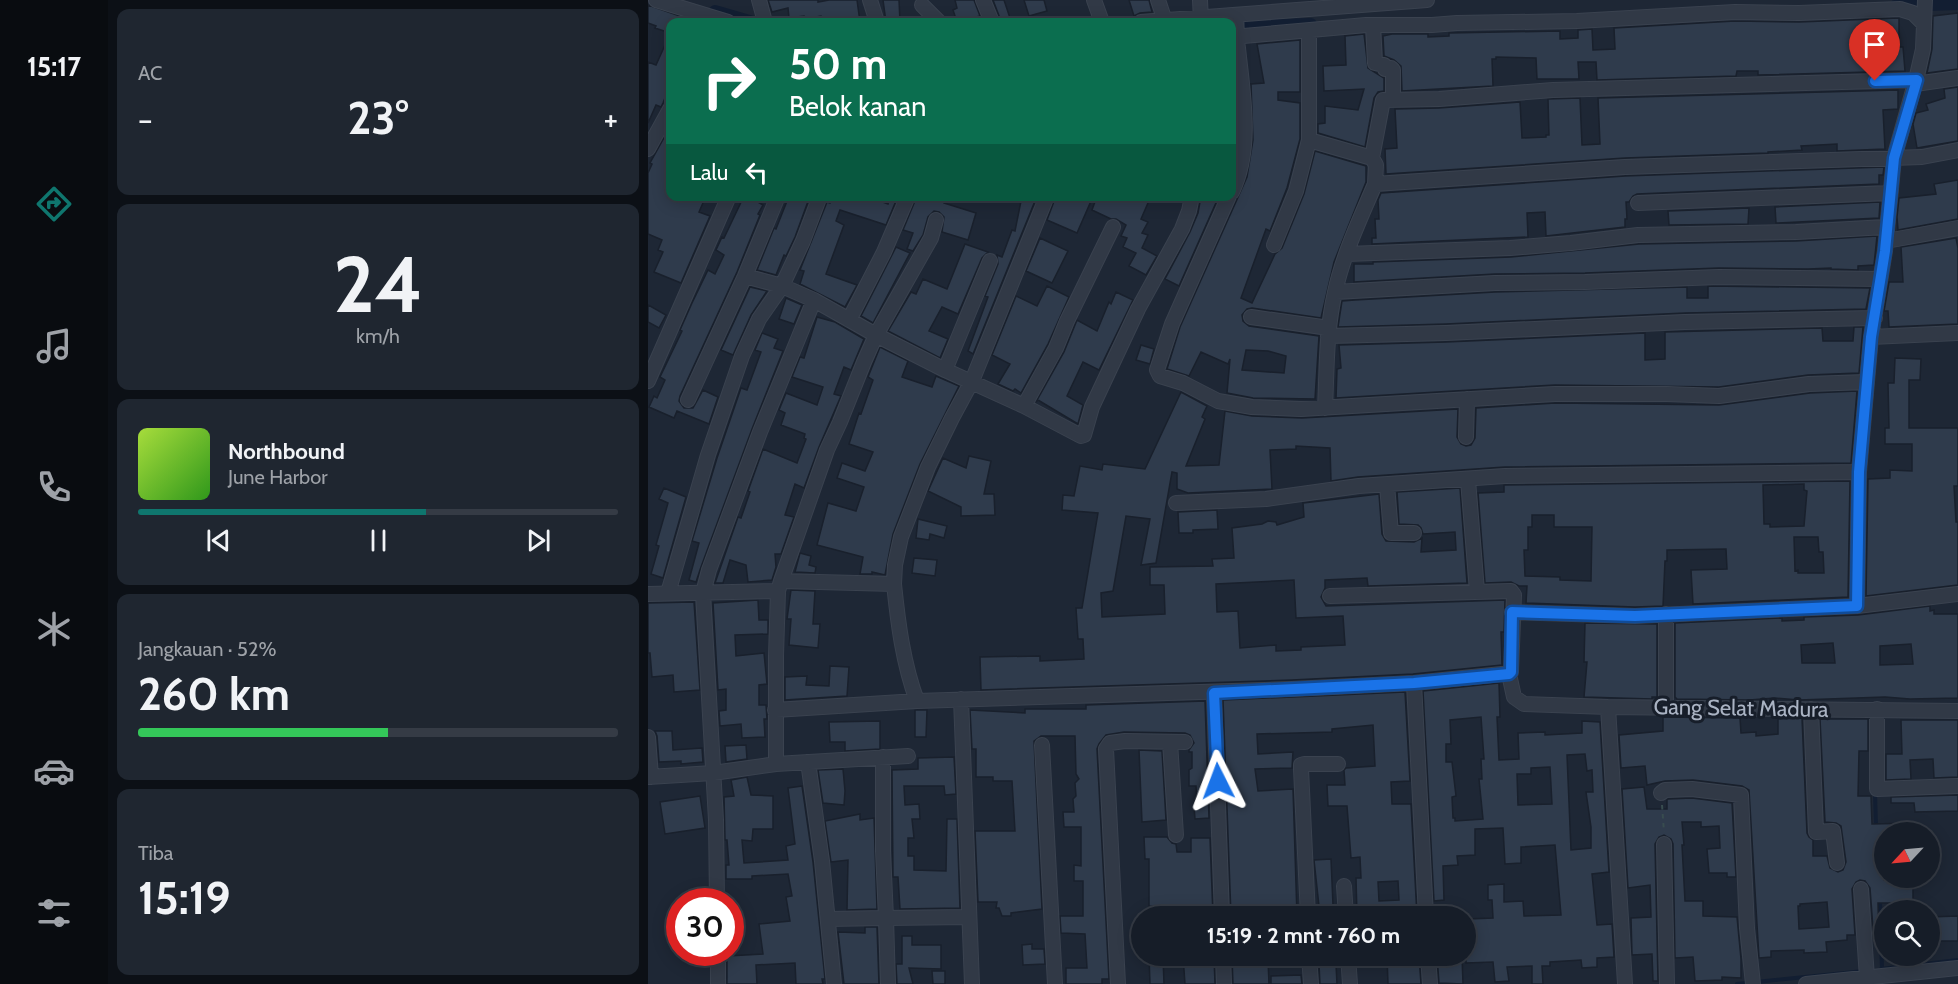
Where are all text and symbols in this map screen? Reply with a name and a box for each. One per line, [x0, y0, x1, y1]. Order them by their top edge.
pin [1849, 19, 1900, 81]
icon: arrive [1858, 28, 1891, 61]
text: 50 m [789, 38, 887, 90]
icon: right [690, 42, 768, 120]
text: 15:17 [27, 50, 81, 83]
text: AC [138, 61, 162, 85]
text: Belok kanan [789, 90, 926, 123]
text: 23° [347, 91, 409, 145]
text: − [138, 99, 153, 139]
text: + [603, 99, 618, 139]
icon: left [740, 156, 773, 189]
text: Lalu [690, 159, 728, 186]
icon: directions [33, 183, 75, 225]
text: 24 [333, 237, 423, 332]
text: km/h [356, 324, 400, 348]
icon: music [33, 325, 75, 367]
text: Northbound [228, 438, 345, 465]
text: June Harbor [228, 465, 328, 489]
icon: phone [33, 466, 75, 508]
icon: previous [202, 524, 235, 557]
icon: pause [362, 524, 395, 557]
icon: next [522, 524, 555, 557]
icon: climate [33, 608, 75, 650]
text: Jangkauan · 52% [138, 637, 276, 661]
text: 260 km [138, 667, 290, 721]
street label: Gang Selat Madura [1653, 693, 1829, 723]
position arrow [1186, 749, 1250, 813]
icon: car [33, 750, 75, 792]
north arrow [1874, 822, 1940, 888]
map controls [1874, 822, 1940, 966]
text: Tiba [138, 841, 173, 865]
text: 15:19 [138, 871, 231, 925]
speed limit sign: 30 [666, 888, 744, 966]
icon: filters [33, 892, 75, 934]
button: search [1874, 900, 1940, 966]
text: 15:19 · 2 mnt · 760 m [1207, 922, 1400, 949]

